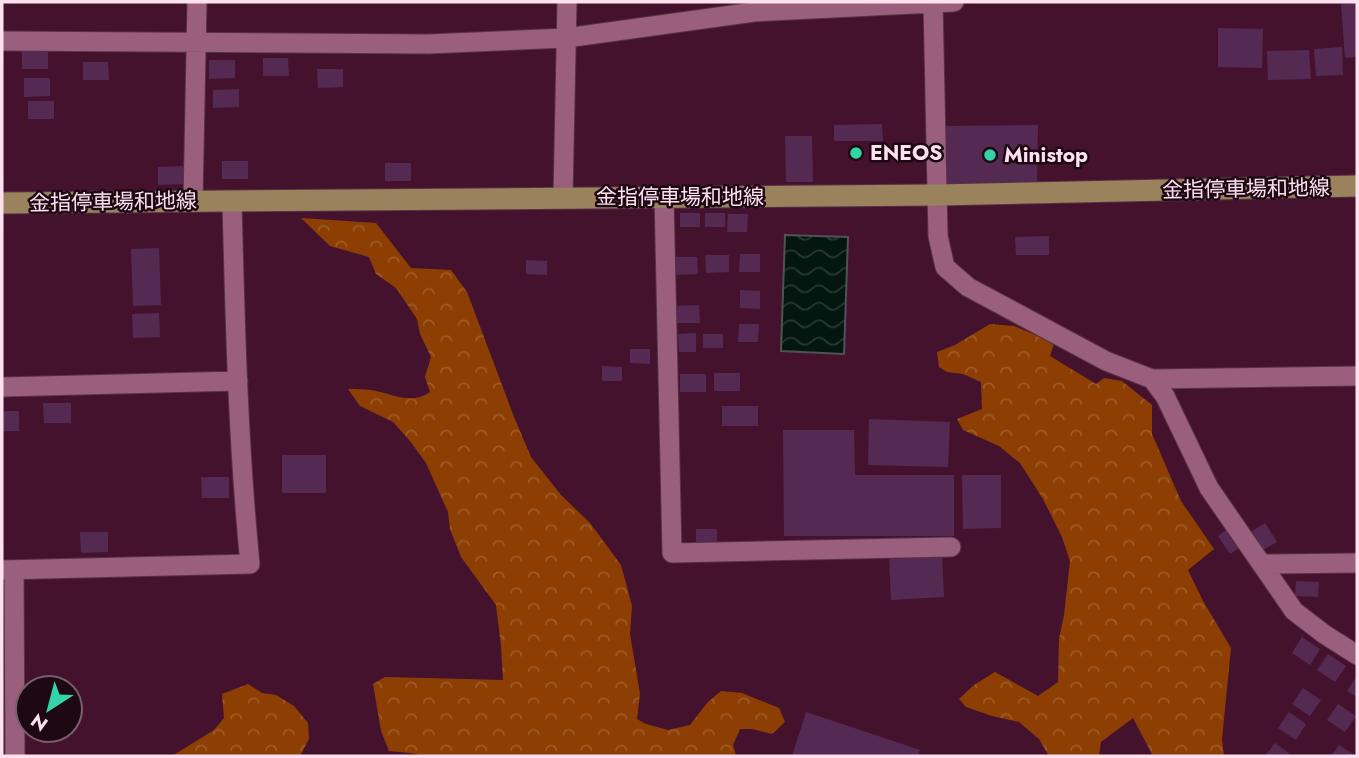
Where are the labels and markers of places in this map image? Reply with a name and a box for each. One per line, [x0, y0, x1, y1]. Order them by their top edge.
place label: ENEOS [870, 138, 942, 168]
place label: Ministop [1004, 140, 1088, 170]
marker: ENEOS [848, 145, 864, 161]
marker: Ministop [982, 147, 998, 163]

